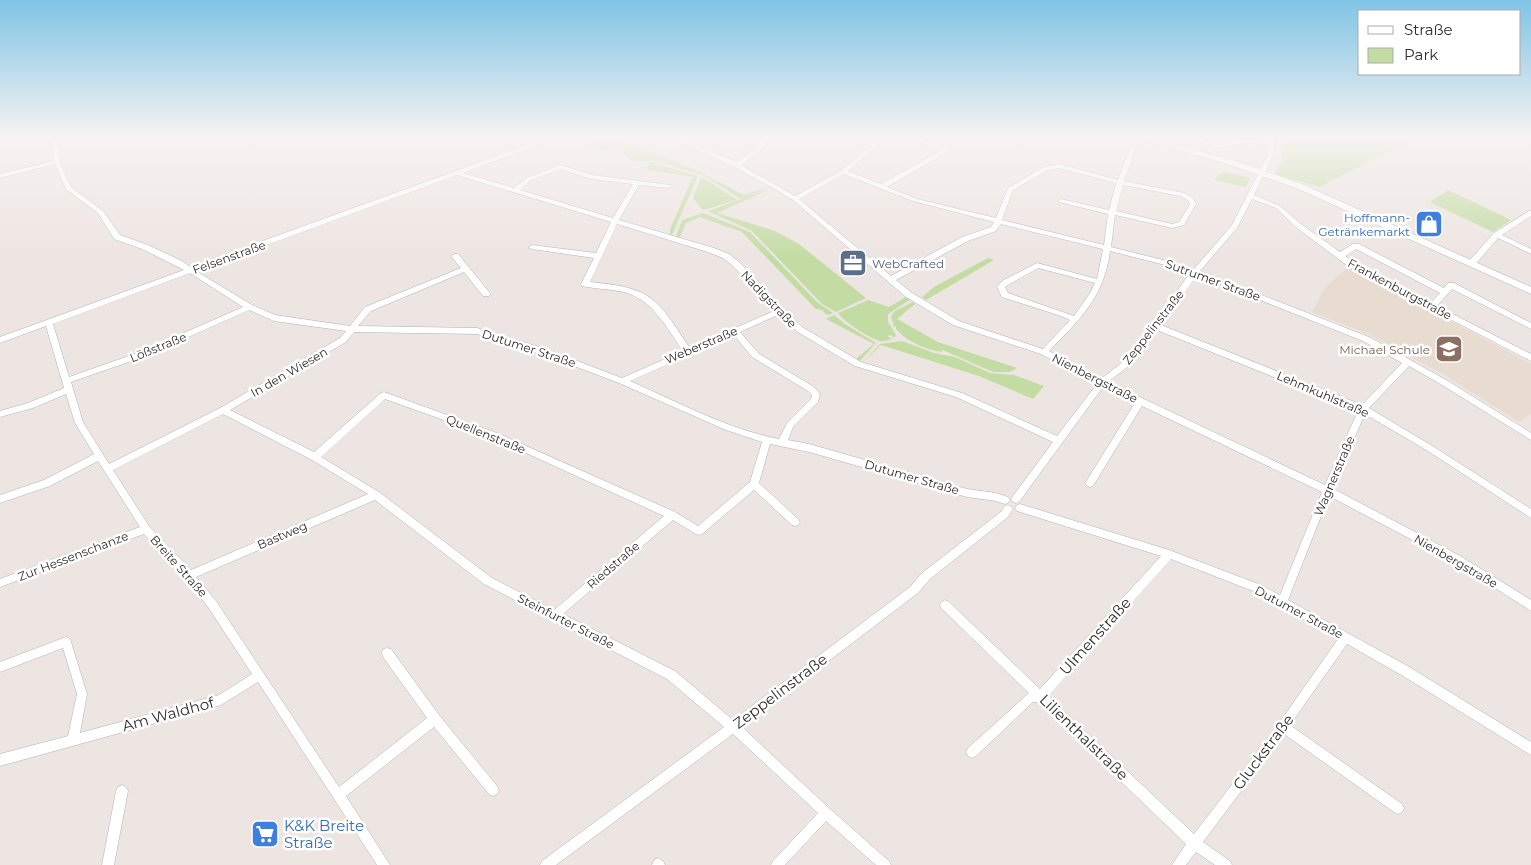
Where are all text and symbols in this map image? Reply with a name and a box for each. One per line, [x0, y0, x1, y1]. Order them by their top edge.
legend [1358, 10, 1521, 75]
text: Straße [1404, 20, 1453, 39]
text: Park [1404, 45, 1438, 64]
shop icon: Hoffmann- Getränkemarkt [1414, 209, 1444, 239]
place label: Hoffmann- Getränkemarkt [1318, 210, 1410, 239]
street label: Felsenstraße [190, 237, 268, 277]
office icon: WebCrafted [838, 248, 868, 278]
street label: Frankenburgstraße [1345, 255, 1455, 323]
place label: WebCrafted [872, 256, 944, 271]
street label: Sutrumer Straße [1163, 256, 1263, 304]
street label: Nadigstraße [738, 267, 800, 331]
street label: Zeppelinstraße [1119, 287, 1187, 367]
street label: Weberstraße [662, 323, 740, 367]
street label: Dutumer Straße [480, 326, 578, 370]
street label: Lößstraße [127, 329, 189, 365]
school or university icon: Michael Schule [1434, 334, 1464, 364]
place label: Michael Schule [1339, 342, 1430, 357]
street label: In den Wiesen [248, 344, 330, 400]
street label: Nienbergstraße [1050, 350, 1140, 406]
street label: Lehmkuhlstraße [1275, 368, 1371, 420]
street label: Quellenstraße [444, 411, 528, 457]
street label: Wagnerstraße [1310, 434, 1358, 518]
street label: Dutumer Straße [863, 456, 961, 498]
street label: Bastweg [255, 518, 309, 552]
street label: Zur Hessenschanze [16, 528, 130, 584]
street label: Nienbergstraße [1412, 531, 1500, 591]
street label: Breite Straße [147, 532, 211, 600]
street label: Riedstraße [584, 538, 642, 592]
street label: Dutumer Straße [1252, 582, 1346, 642]
street label: Steinfurter Straße [515, 590, 617, 652]
street label: Ulmenstraße [1055, 593, 1135, 679]
street label: Zeppelinstraße [729, 649, 831, 733]
street label: Lilienthalstraße [1036, 690, 1132, 784]
street label: Am Waldhof [120, 692, 217, 735]
street label: Gluckstraße [1228, 711, 1298, 793]
place label: K&K Breite Straße [284, 816, 364, 852]
supermarket icon: K&K Breite Straße [250, 819, 280, 849]

